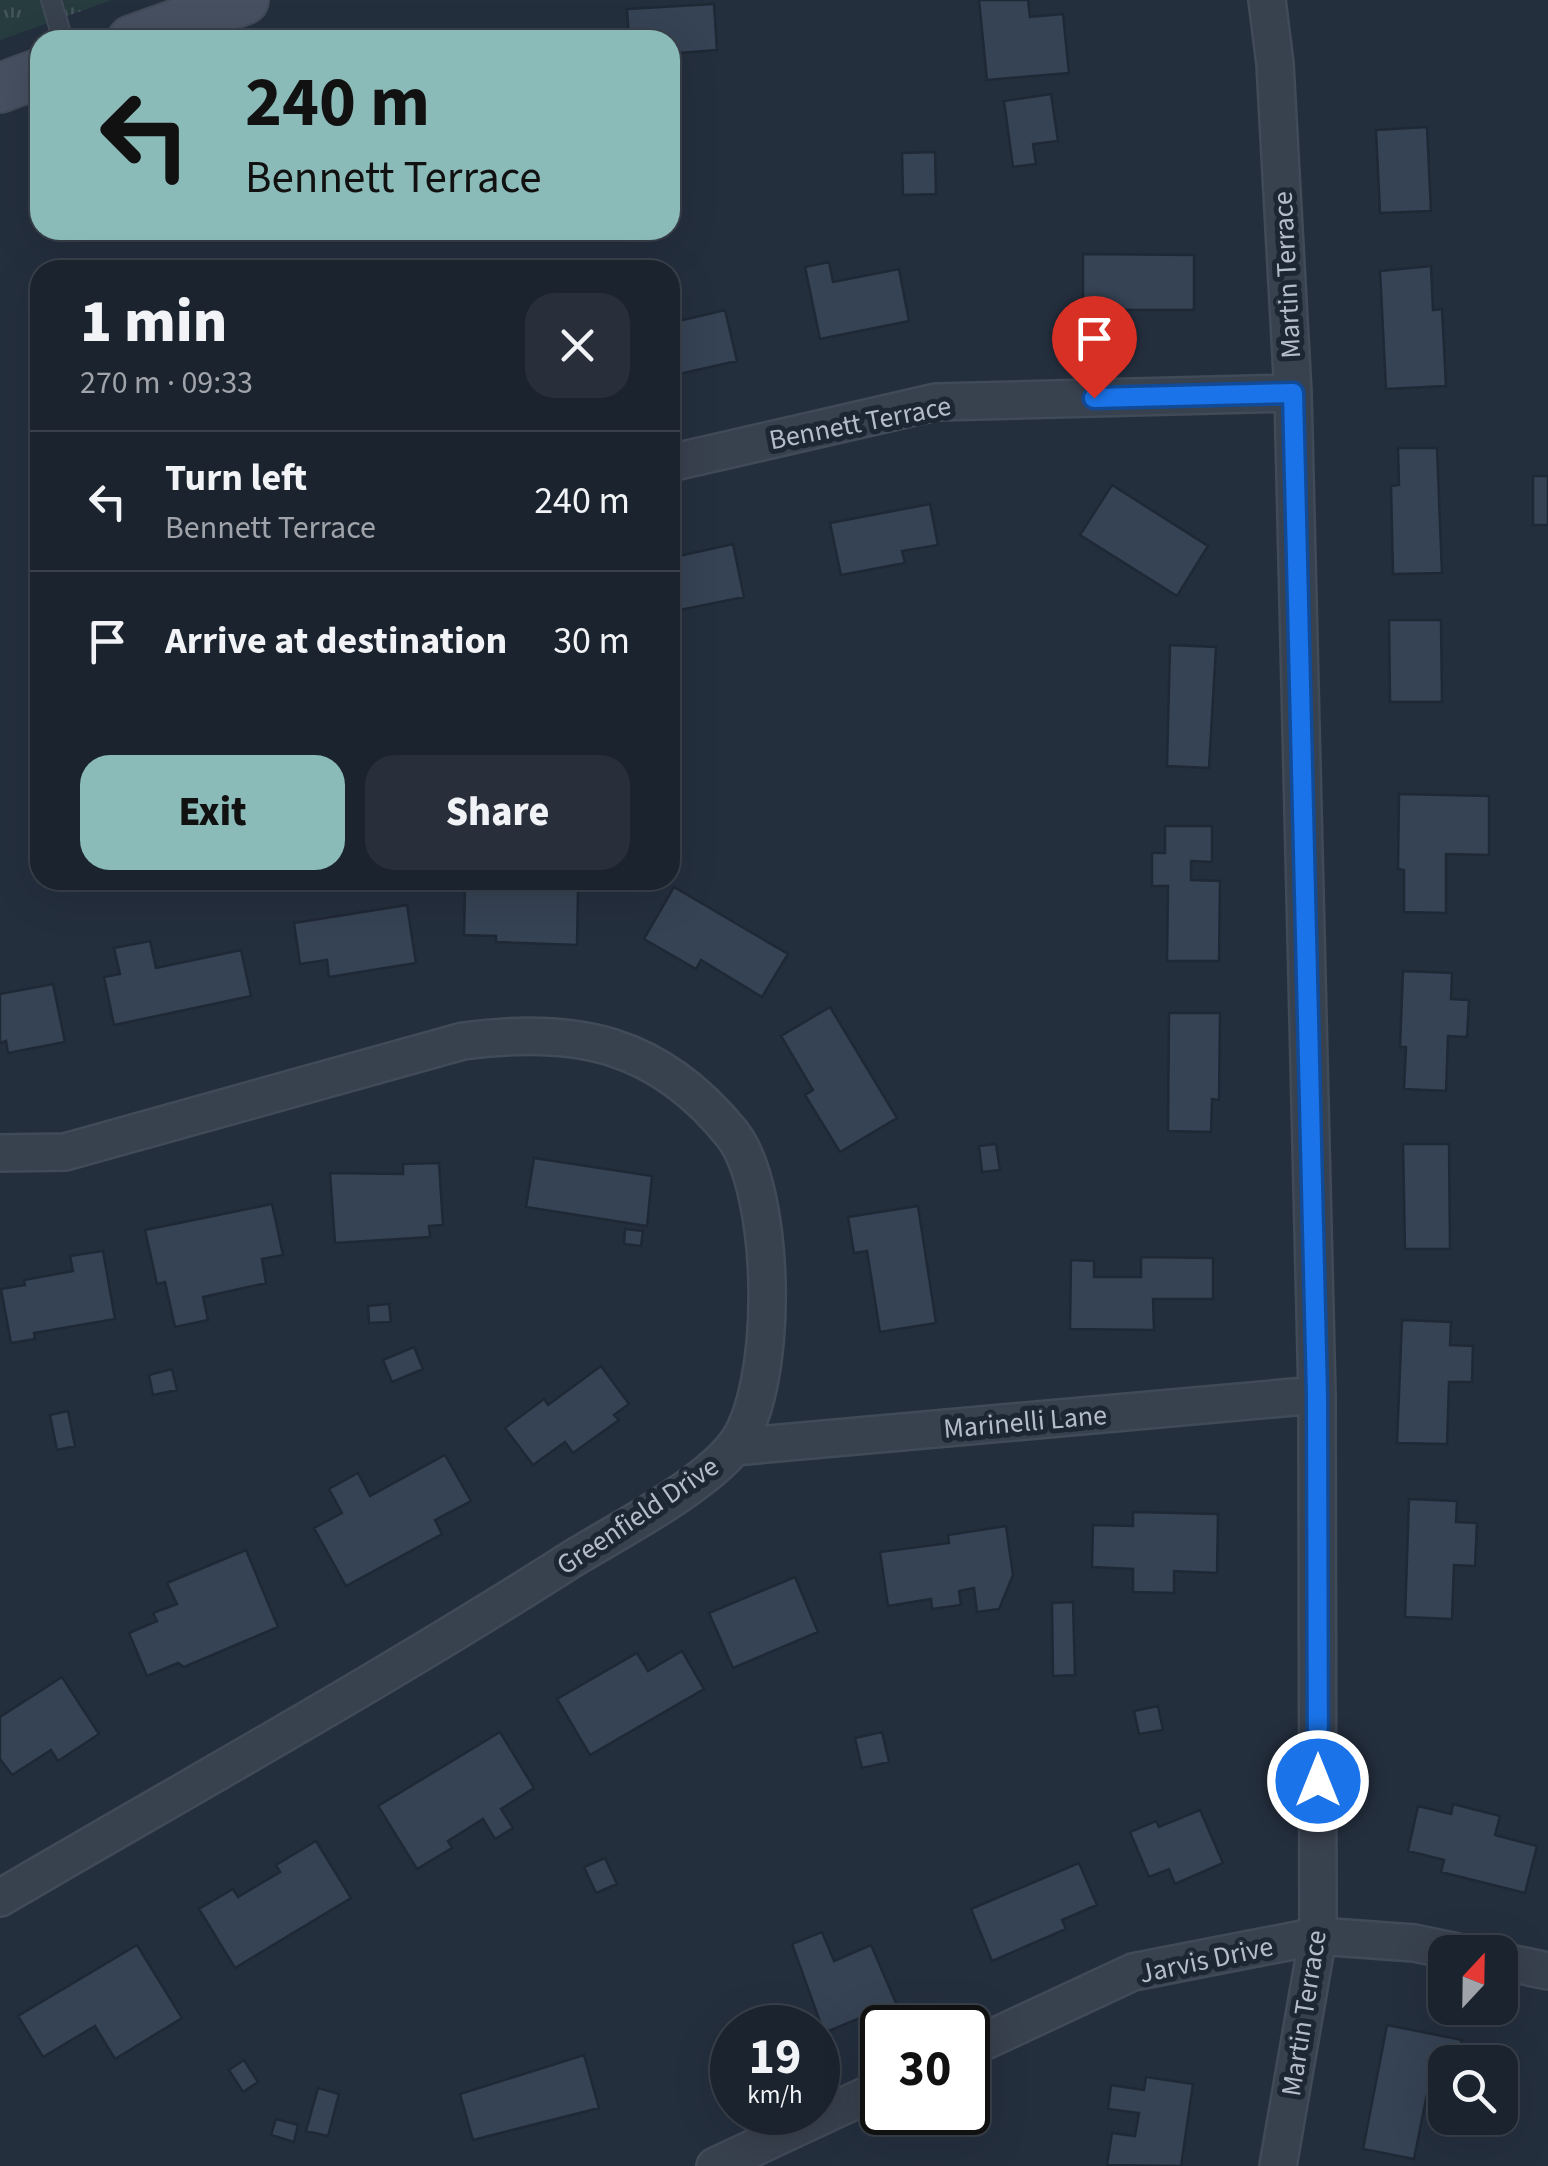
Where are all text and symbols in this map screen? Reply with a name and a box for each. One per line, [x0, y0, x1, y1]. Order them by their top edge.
text: 240 m [245, 53, 430, 153]
icon: left [80, 70, 210, 200]
text: Bennett Terrace [245, 146, 542, 210]
street label: Martin Terrace [1263, 190, 1311, 360]
text: 1 min [80, 280, 227, 365]
button: close [525, 293, 630, 398]
pin [1052, 296, 1137, 399]
icon: arrive [1067, 311, 1122, 366]
text: 270 m · 09:33 [80, 360, 253, 406]
street label: Bennett Terrace [766, 386, 955, 460]
text: Turn left [165, 451, 307, 505]
icon: left [80, 474, 135, 529]
text: 240 m [534, 474, 630, 528]
text: Bennett Terrace [165, 505, 376, 551]
icon: arrive [80, 614, 135, 669]
text: Arrive at destination [165, 614, 507, 668]
text: 30 m [553, 614, 630, 668]
button: Exit [80, 755, 345, 870]
button: Share [365, 755, 630, 870]
street label: Marinelli Lane [942, 1395, 1109, 1449]
street label: Greenfield Drive [549, 1447, 727, 1585]
position arrow [1266, 1729, 1370, 1833]
street label: Jarvis Drive [1136, 1926, 1277, 1994]
street label: Martin Terrace [1271, 1927, 1337, 2099]
north arrow [1428, 1935, 1518, 2025]
map controls [1428, 1935, 1518, 2135]
speed limit sign: 30 [860, 2005, 990, 2135]
text: 19 [749, 2022, 801, 2093]
button: search [1428, 2045, 1518, 2135]
text: km/h [747, 2077, 803, 2113]

